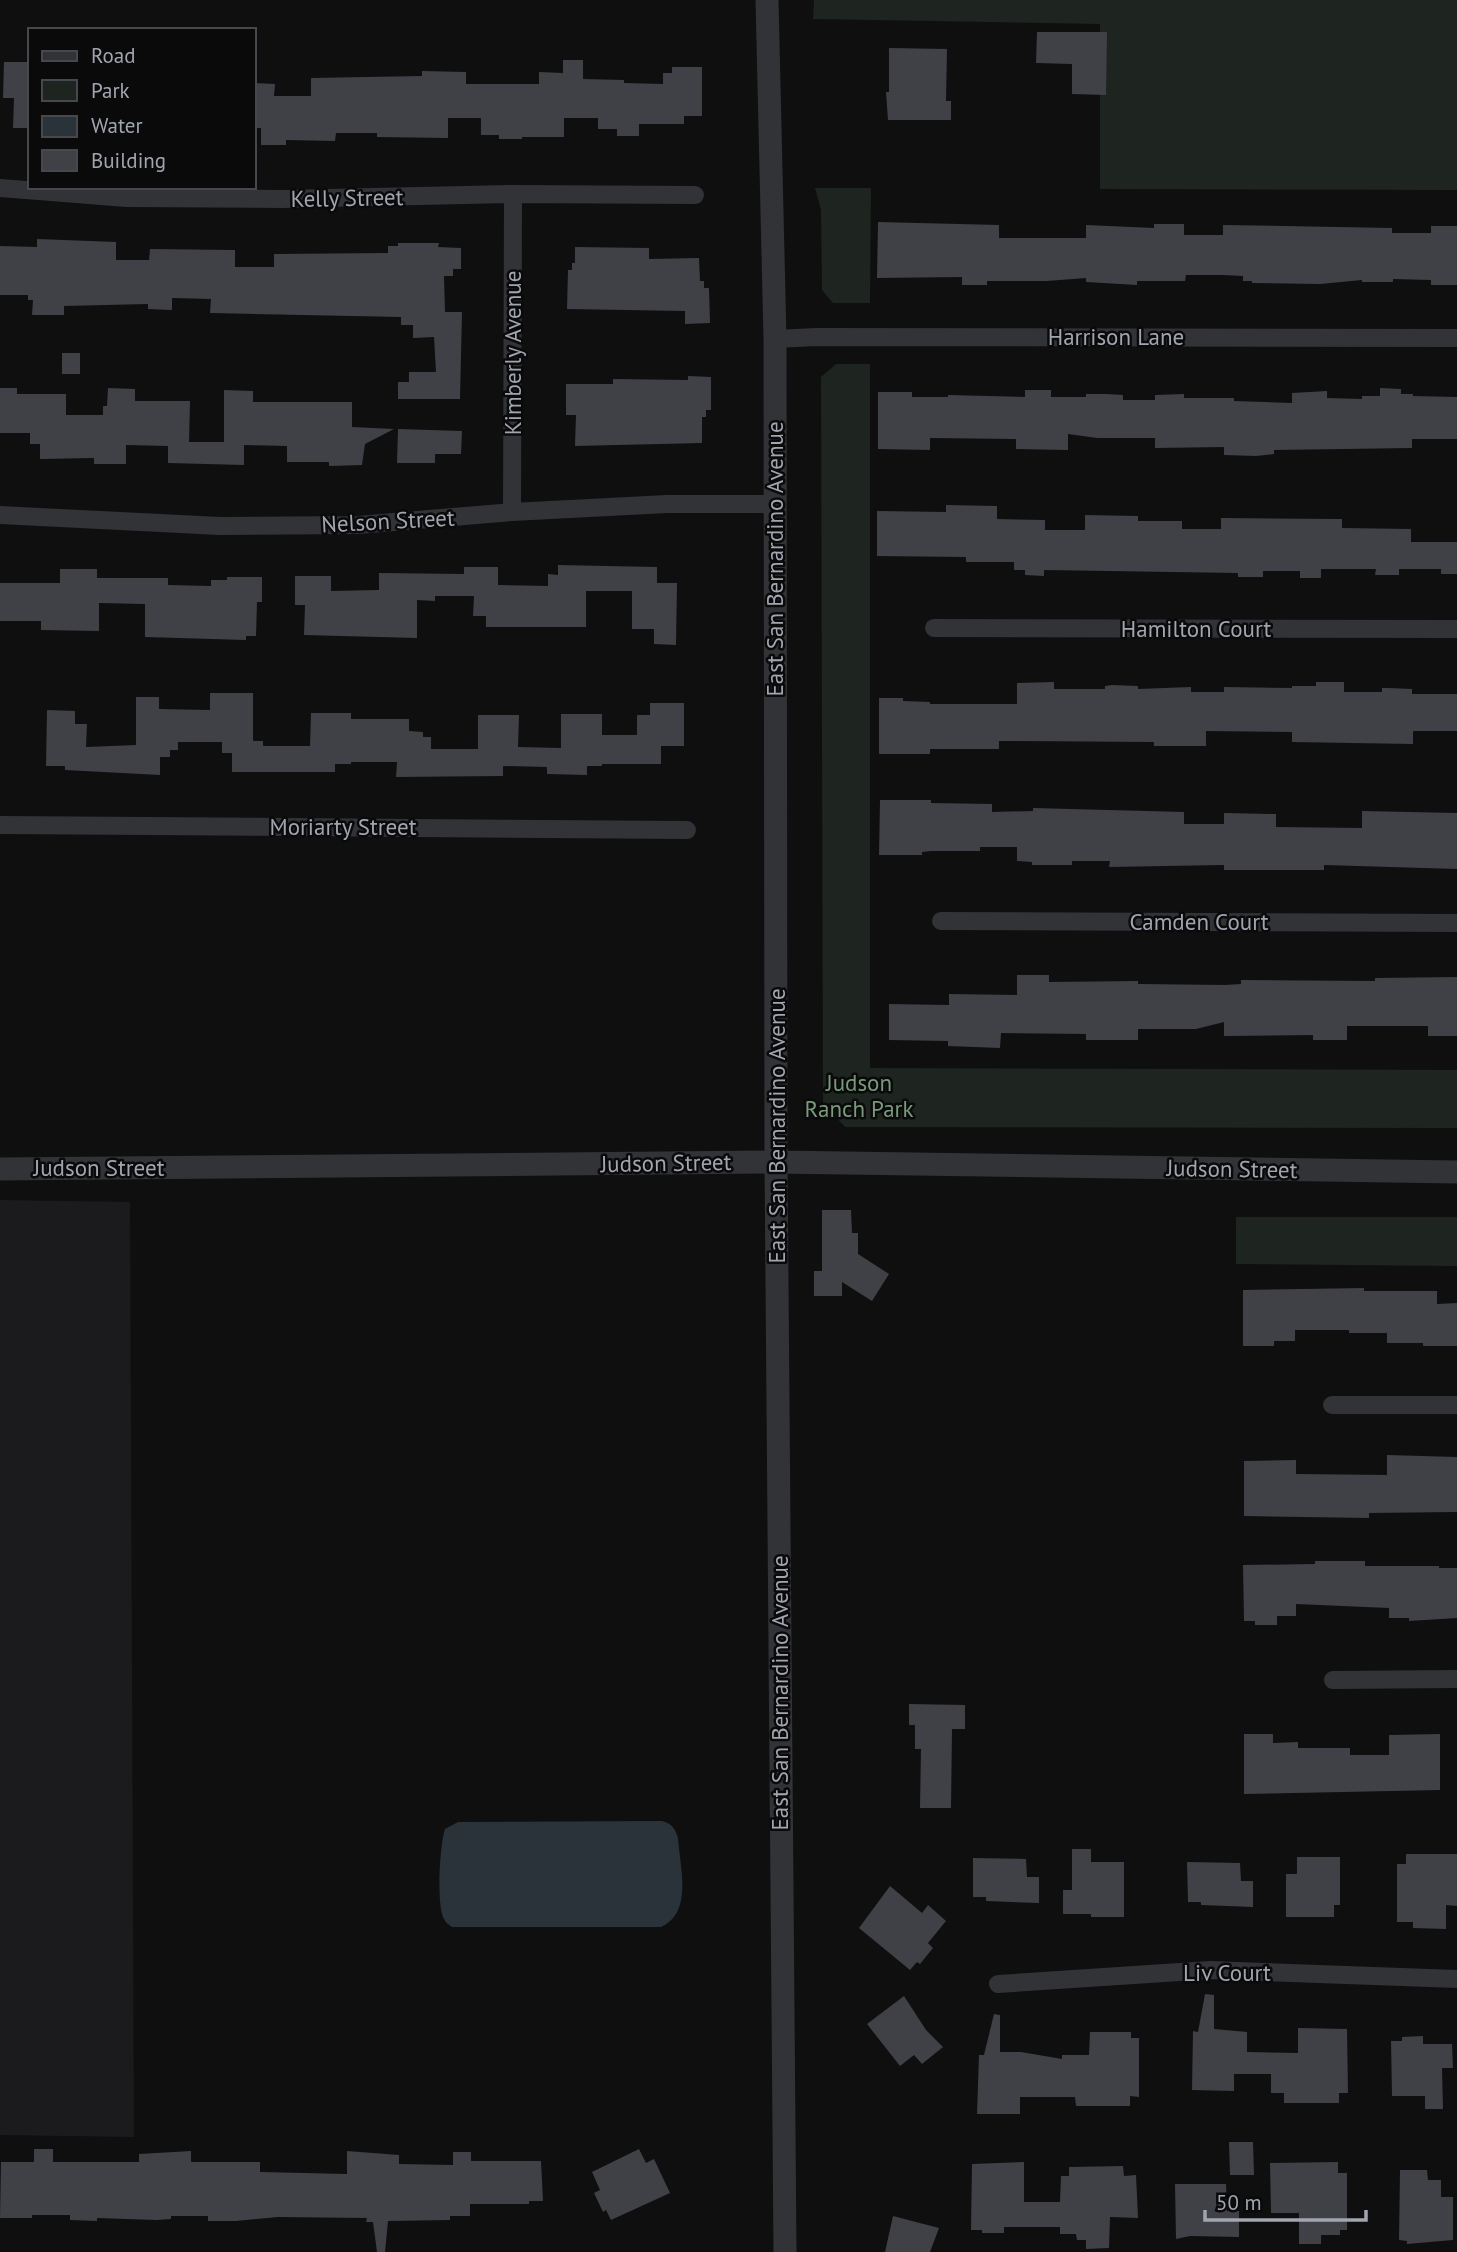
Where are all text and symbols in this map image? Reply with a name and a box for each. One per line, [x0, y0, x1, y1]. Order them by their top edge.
legend [28, 28, 256, 189]
text: Road [91, 42, 135, 69]
text: Park [91, 77, 130, 104]
text: Water [91, 112, 143, 139]
text: Building [91, 147, 166, 174]
street label: Kelly Street [290, 182, 404, 213]
street label: Kimberly Avenue [498, 271, 527, 435]
street label: Harrison Lane [1048, 322, 1184, 351]
street label: East San Bernardino Avenue [760, 421, 789, 697]
street label: Nelson Street [321, 503, 456, 538]
street label: Hamilton Court [1121, 614, 1271, 643]
street label: Moriarty Street [270, 812, 417, 841]
street label: Camden Court [1130, 907, 1269, 936]
street label: East San Bernardino Avenue [762, 988, 791, 1264]
park label: Judson Ranch Park [805, 1068, 913, 1123]
street label: Judson Street [599, 1147, 732, 1178]
street label: Judson Street [33, 1153, 165, 1182]
street label: Judson Street [1165, 1153, 1298, 1184]
street label: East San Bernardino Avenue [765, 1555, 794, 1831]
street label: Liv Court [1183, 1958, 1271, 1987]
scale bar [1205, 2178, 1366, 2222]
text: 50 m [1216, 2189, 1262, 2216]

